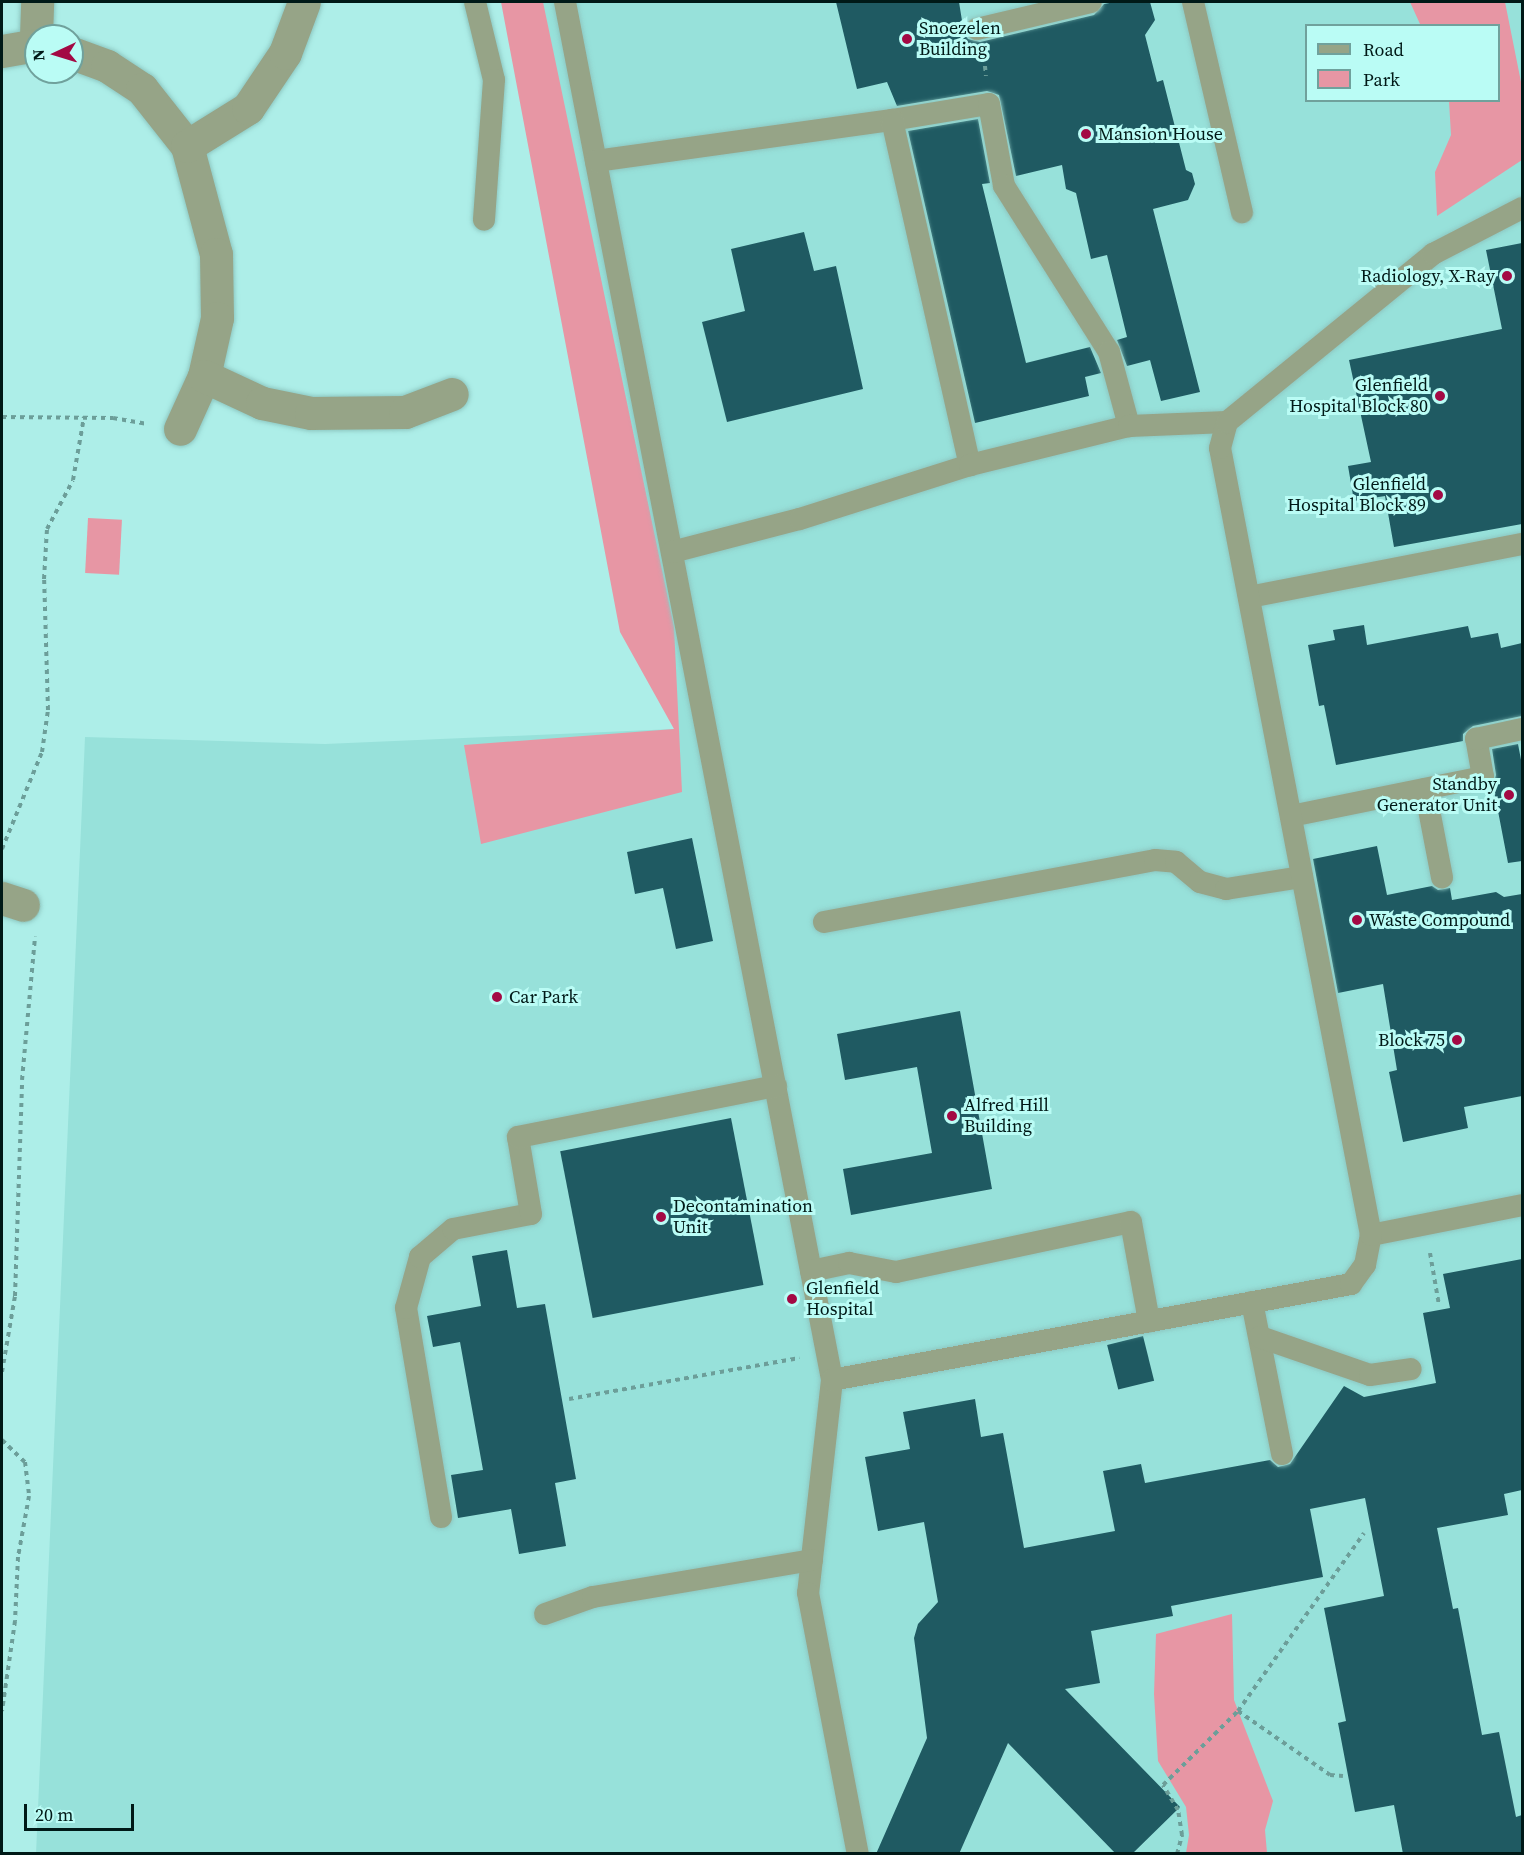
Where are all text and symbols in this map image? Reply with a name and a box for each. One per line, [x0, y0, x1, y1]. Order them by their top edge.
place label: Snoezelen Building [919, 18, 1001, 60]
north arrow [24, 24, 84, 84]
legend [1305, 24, 1500, 102]
marker: Snoezelen Building [900, 32, 914, 46]
text: Road [1363, 37, 1404, 62]
text: N [27, 49, 49, 62]
text: Park [1363, 67, 1400, 92]
place label: Mansion House [1098, 123, 1223, 145]
marker: Mansion House [1079, 127, 1093, 141]
place label: Radiology, X-Ray [1360, 265, 1495, 287]
marker: Radiology, X-Ray [1500, 269, 1514, 283]
place label: Glenfield Hospital Block 80 [1289, 375, 1428, 418]
marker: Glenfield Hospital Block 80 [1433, 389, 1447, 403]
place label: Glenfield Hospital Block 89 [1287, 474, 1426, 516]
marker: Glenfield Hospital Block 89 [1431, 488, 1445, 502]
place label: Standby Generator Unit [1377, 774, 1497, 816]
marker: Standby Generator Unit [1502, 788, 1516, 802]
place label: Waste Compound [1369, 909, 1510, 931]
marker: Waste Compound [1350, 913, 1364, 927]
place label: Car Park [509, 986, 578, 1008]
marker: Car Park [490, 990, 504, 1004]
place label: Block 75 [1378, 1029, 1445, 1051]
marker: Block 75 [1450, 1033, 1464, 1047]
place label: Alfred Hill Building [964, 1095, 1049, 1138]
marker: Alfred Hill Building [945, 1109, 959, 1123]
place label: Decontamination Unit [673, 1196, 813, 1238]
marker: Decontamination Unit [654, 1210, 668, 1224]
place label: Glenfield Hospital [806, 1278, 879, 1320]
marker: Glenfield Hospital [783, 1290, 801, 1308]
scale bar [27, 1792, 136, 1830]
text: 20 m [35, 1802, 73, 1827]

